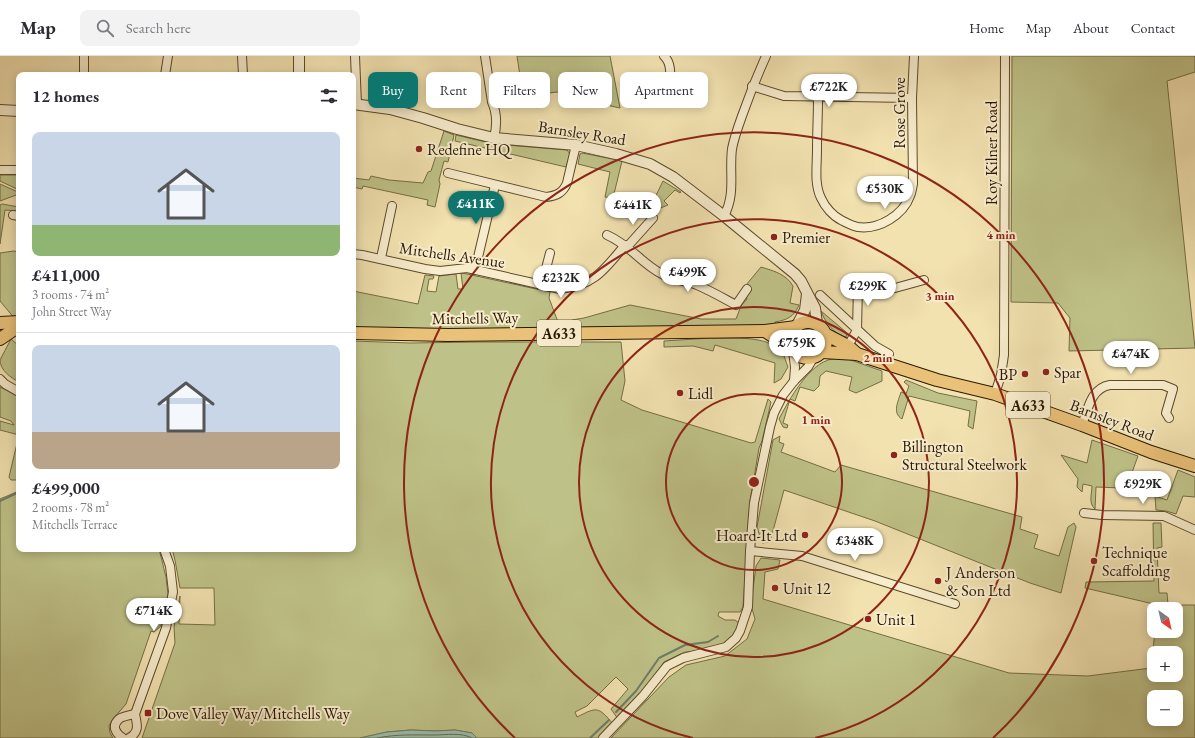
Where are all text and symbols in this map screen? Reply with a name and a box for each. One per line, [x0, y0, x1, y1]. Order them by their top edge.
search box [80, 10, 360, 46]
text: Map [20, 15, 56, 40]
icon: search [94, 17, 116, 39]
text: Search here [126, 18, 191, 37]
text: Home [969, 19, 1004, 37]
text: Map [1026, 19, 1051, 37]
text: About [1073, 19, 1109, 37]
text: Contact [1131, 19, 1175, 37]
chip: Buy [368, 72, 418, 108]
chip: Rent [426, 72, 481, 108]
chip: Filters [489, 72, 550, 108]
chip: New [558, 72, 612, 108]
chip: Apartment [620, 72, 708, 108]
pin: £722K [801, 74, 857, 108]
street label: Rose Grove [889, 77, 910, 149]
text: £722K [810, 78, 848, 95]
text: 12 homes [32, 85, 99, 107]
icon: filters [318, 85, 340, 107]
street label: Roy Kilner Road [981, 100, 1002, 205]
street label: Barnsley Road [537, 116, 628, 150]
place label: Redefine HQ [427, 139, 513, 160]
marker: Redefine HQ [414, 144, 424, 154]
icon: home [150, 158, 222, 230]
pin: £530K [857, 176, 913, 210]
text: £530K [866, 180, 904, 197]
pin: £411K [448, 191, 504, 225]
pin: £441K [605, 192, 661, 226]
text: £411K [457, 195, 495, 212]
text: £441K [614, 196, 652, 213]
place label: Premier [782, 227, 831, 248]
text: 4 min [986, 227, 1016, 243]
marker: Premier [769, 232, 779, 242]
street label: Mitchells Avenue [398, 237, 506, 273]
pin: £499K [660, 259, 716, 293]
text: £499K [669, 263, 707, 280]
text: £411,000 [32, 264, 100, 286]
pin: £232K [533, 265, 589, 299]
text: £232K [542, 269, 580, 286]
pin: £299K [840, 273, 896, 307]
text: £299K [849, 277, 887, 294]
text: 3 rooms · 74 m² [32, 286, 109, 303]
text: 3 min [925, 288, 955, 304]
text: John Street Way [32, 303, 111, 320]
street label: Mitchells Way [431, 307, 520, 329]
road number: A633 [537, 320, 581, 346]
pin: £759K [769, 330, 825, 364]
text: £759K [778, 334, 816, 351]
pin: £474K [1103, 341, 1159, 375]
text: £474K [1112, 345, 1150, 362]
text: 2 min [863, 350, 893, 366]
place label: Spar [1054, 362, 1082, 383]
place label: BP [999, 364, 1017, 385]
marker: Spar [1041, 367, 1051, 377]
marker: BP [1020, 369, 1030, 379]
icon: home [150, 371, 222, 443]
place label: Lidl [688, 383, 713, 404]
marker: Lidl [675, 388, 685, 398]
road number: A633 [1006, 392, 1050, 418]
street label: Barnsley Road [1067, 394, 1158, 446]
text: 1 min [801, 412, 831, 428]
place label: Billington Structural Steelwork [902, 436, 1027, 475]
marker: Billington Structural Steelwork [889, 450, 899, 460]
pin: £929K [1115, 471, 1171, 505]
centre of rings [747, 475, 761, 489]
text: £929K [1124, 475, 1162, 492]
text: £499,000 [32, 477, 100, 499]
text: 2 rooms · 78 m² [32, 499, 109, 516]
text: Mitchells Terrace [32, 516, 117, 533]
place label: Hoard-It Ltd [716, 525, 798, 546]
pin: £348K [827, 528, 883, 562]
marker: Hoard-It Ltd [800, 530, 810, 540]
text: £348K [836, 532, 874, 549]
place label: Technique Scaffolding [1102, 542, 1171, 581]
marker: Technique Scaffolding [1089, 556, 1099, 566]
place label: J Anderson & Son Ltd [944, 562, 1016, 601]
marker: J Anderson & Son Ltd [933, 576, 943, 586]
place label: Unit 12 [783, 578, 831, 599]
marker: Unit 12 [770, 583, 780, 593]
pin: £714K [126, 598, 182, 632]
text: £714K [135, 602, 173, 619]
north arrow [1147, 602, 1183, 638]
map controls [1147, 602, 1183, 726]
place label: Unit 1 [876, 609, 916, 630]
marker: Unit 1 [863, 614, 873, 624]
button: + [1147, 646, 1183, 682]
button: − [1147, 690, 1183, 726]
place label: Dove Valley Way/Mitchells Way [156, 703, 351, 724]
marker: Dove Valley Way/Mitchells Way [143, 708, 153, 718]

